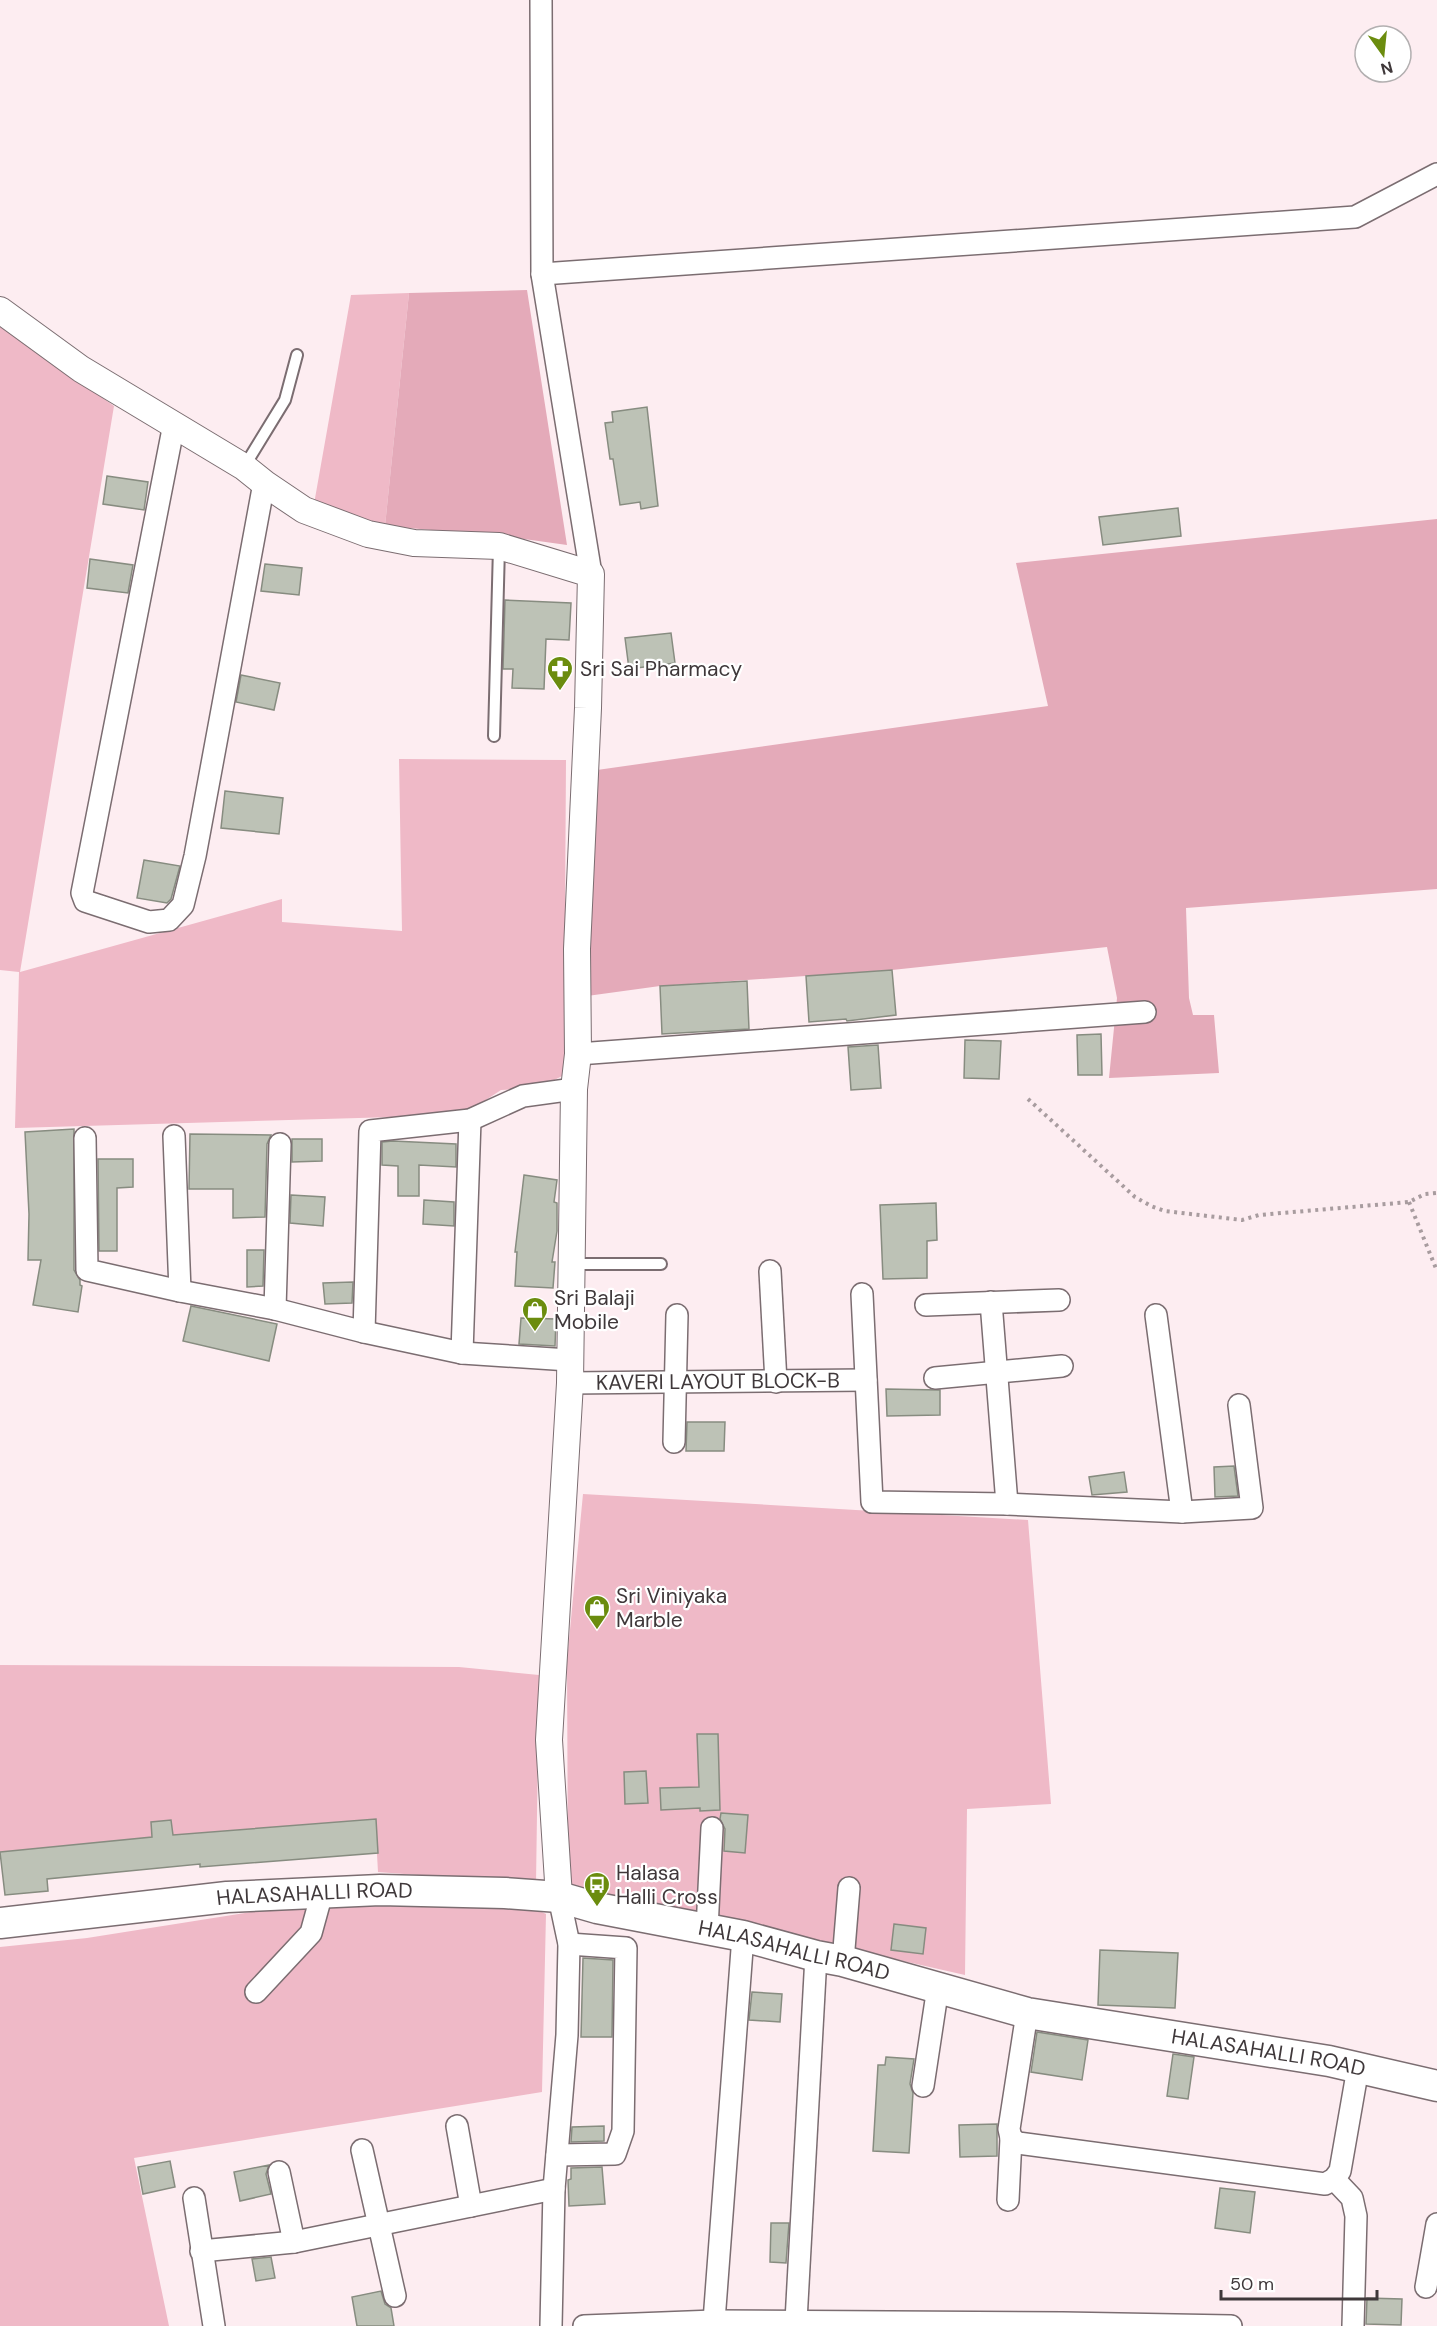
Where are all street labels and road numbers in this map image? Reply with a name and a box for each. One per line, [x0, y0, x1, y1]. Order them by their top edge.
street label: KAVERI LAYOUT BLOCK-B [596, 1366, 840, 1397]
street label: HALASAHALLI ROAD [215, 1876, 413, 1912]
street label: HALASAHALLI ROAD [696, 1914, 893, 1988]
street label: HALASAHALLI ROAD [1169, 2022, 1368, 2083]

